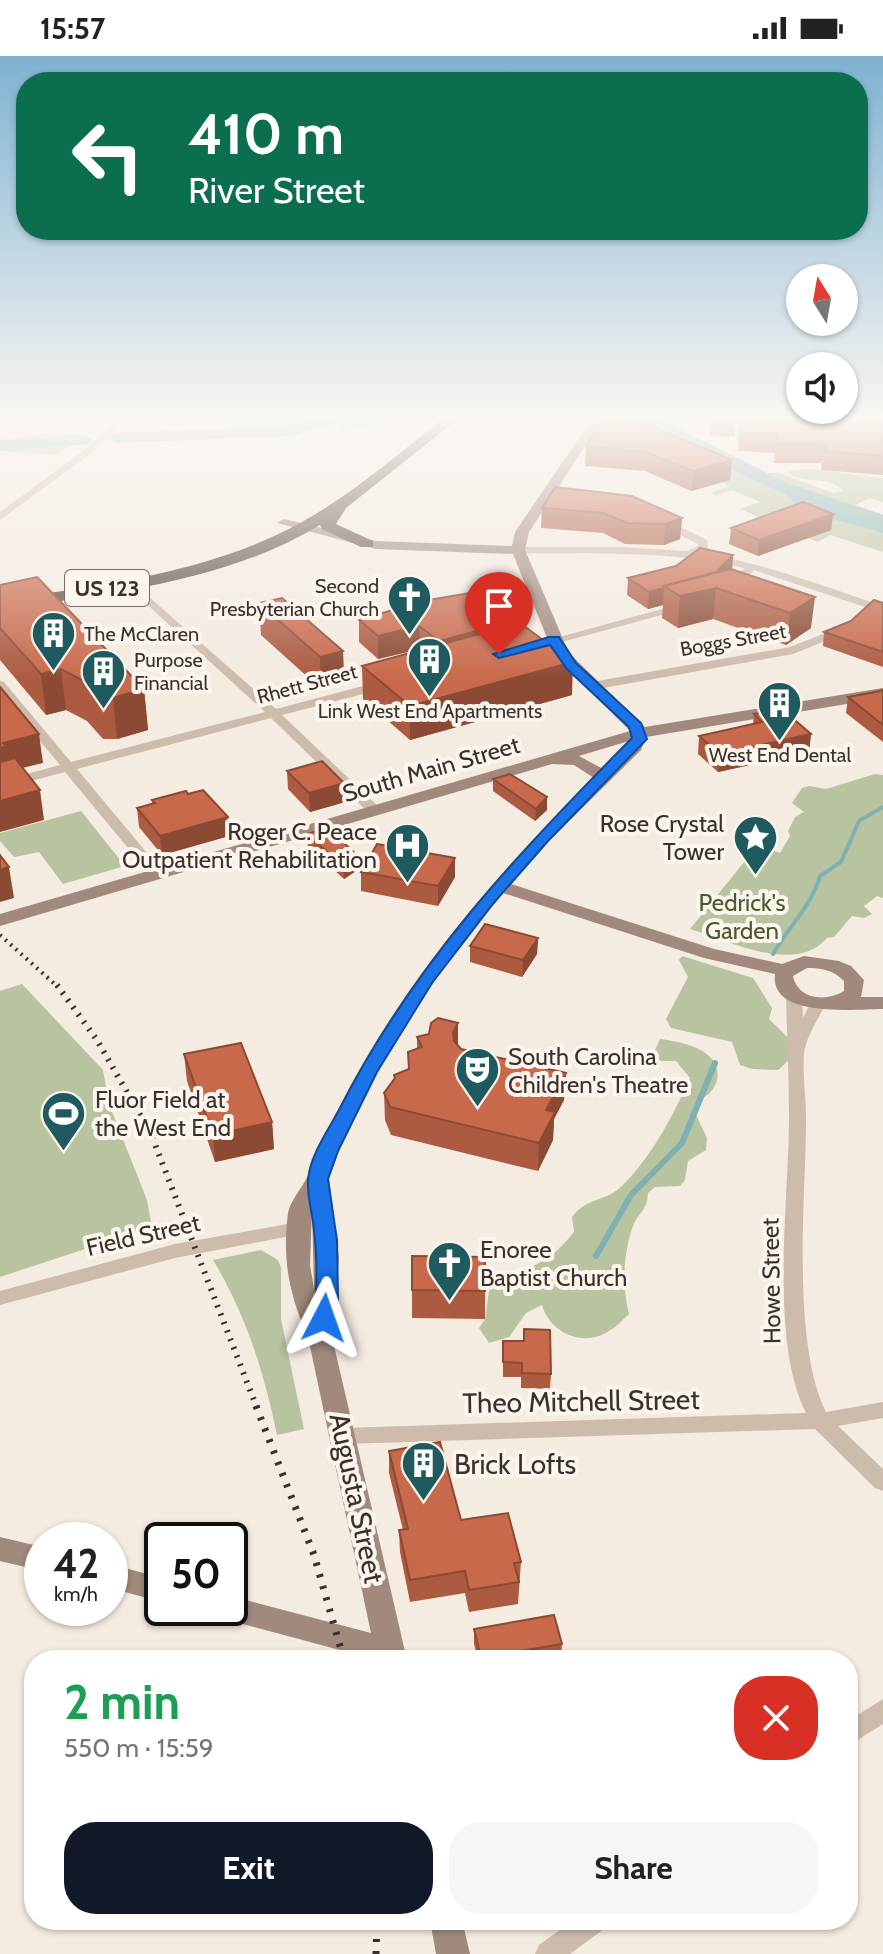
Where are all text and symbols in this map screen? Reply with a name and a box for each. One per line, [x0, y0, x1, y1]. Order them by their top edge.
text: 15:57 [40, 10, 105, 47]
text: 410 m [188, 100, 344, 168]
icon: left [56, 104, 160, 208]
text: River Street [188, 168, 365, 212]
north arrow [786, 264, 858, 336]
map controls [786, 264, 858, 424]
button: sound [786, 352, 858, 424]
road number: US 123 [65, 570, 149, 606]
pin [465, 572, 533, 654]
church icon: Second Presbyterian Church [386, 573, 434, 636]
place label: Second Presbyterian Church [210, 574, 379, 621]
icon: arrive [477, 584, 521, 628]
building icon: The McClaren [29, 610, 77, 673]
street label: Boggs Street [678, 619, 788, 661]
place label: The McClaren [84, 622, 199, 646]
building icon: Link West End Apartments [406, 635, 454, 698]
building icon: Purpose Financial [79, 648, 127, 711]
place label: Purpose Financial [134, 648, 208, 695]
street label: Rhett Street [254, 659, 360, 709]
building icon: West End Dental [756, 679, 804, 742]
place label: Link West End Apartments [318, 699, 542, 723]
street label: South Main Street [339, 730, 523, 808]
place label: West End Dental [709, 743, 851, 767]
place label: Rose Crystal Tower [600, 809, 724, 866]
place icon: Rose Crystal Tower [731, 813, 779, 876]
place label: Roger C. Peace Outpatient Rehabilitation [122, 817, 377, 874]
hospital icon: Roger C. Peace Outpatient Rehabilitation [384, 821, 432, 884]
park label: Pedrick's Garden [698, 888, 786, 945]
place label: South Carolina Children's Theatre [508, 1042, 688, 1099]
theatre icon: South Carolina Children's Theatre [453, 1046, 501, 1109]
place label: Fluor Field at the West End [95, 1085, 231, 1142]
sports icon: Fluor Field at the West End [40, 1089, 88, 1152]
street label: Field Street [83, 1208, 203, 1262]
street label: Howe Street [755, 1218, 787, 1344]
place label: Enoree Baptist Church [480, 1235, 627, 1292]
church icon: Enoree Baptist Church [425, 1239, 473, 1302]
position arrow [282, 1276, 366, 1360]
street label: Theo Mitchell Street [462, 1382, 700, 1420]
street label: Augusta Street [322, 1410, 392, 1586]
building icon: Brick Lofts [399, 1440, 447, 1503]
place label: Brick Lofts [454, 1447, 576, 1481]
speed limit sign: 50 [144, 1522, 248, 1626]
text: 42 [53, 1539, 99, 1588]
text: km/h [54, 1582, 98, 1606]
text: 2 min [64, 1673, 180, 1731]
button: close [734, 1676, 818, 1760]
text: 550 m · 15:59 [64, 1732, 214, 1764]
button: Exit [64, 1822, 433, 1914]
button: Share [449, 1822, 818, 1914]

